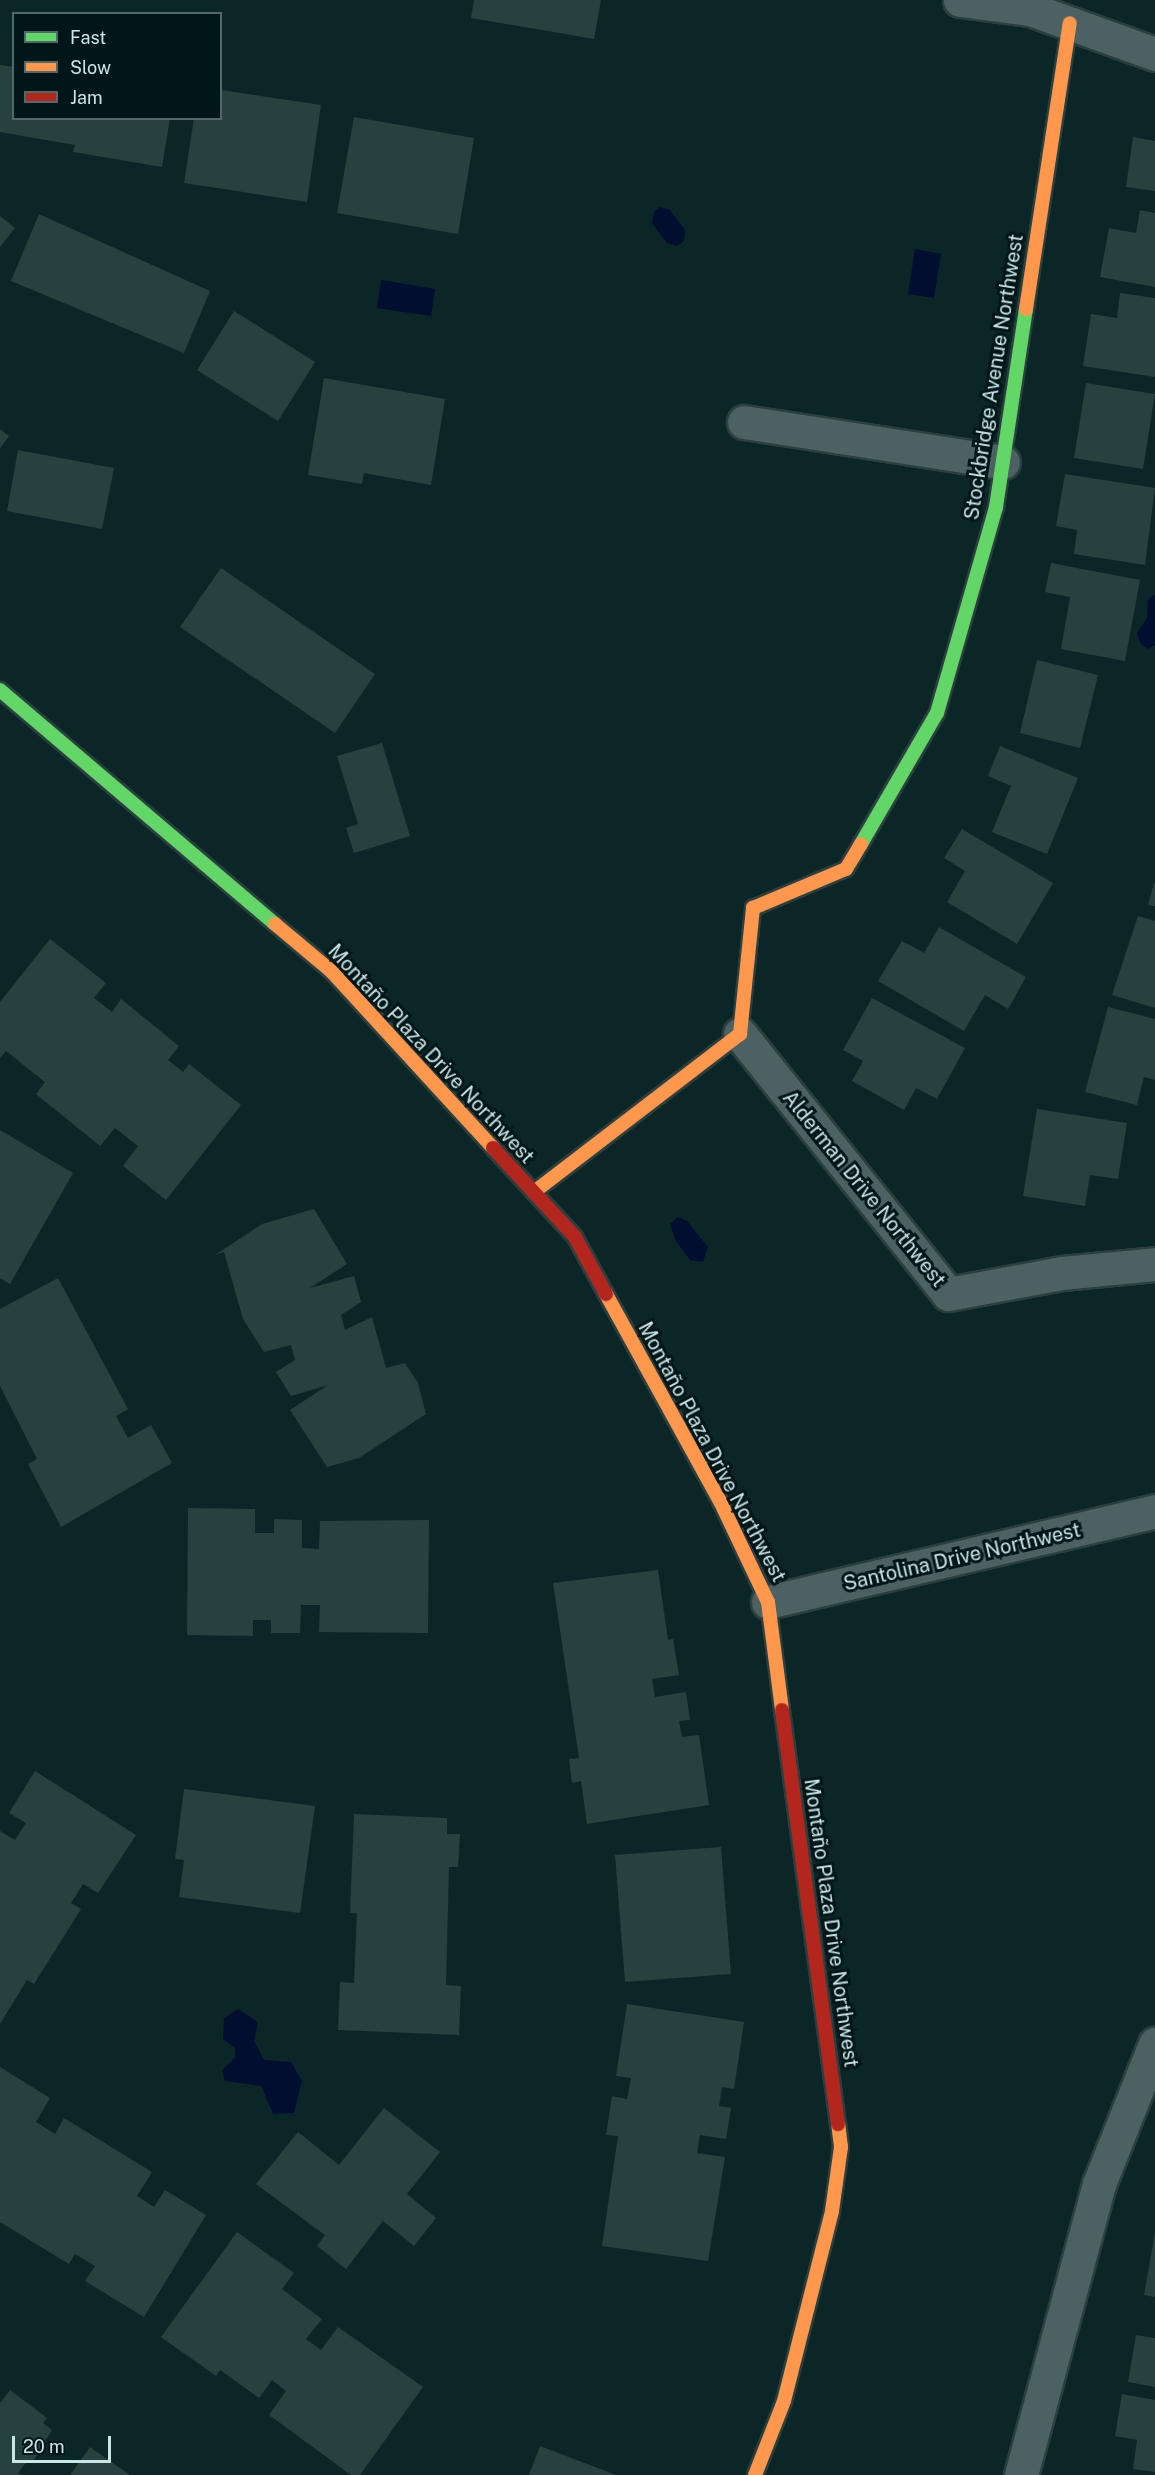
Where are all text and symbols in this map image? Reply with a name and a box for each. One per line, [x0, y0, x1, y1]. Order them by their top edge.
legend [12, 12, 222, 120]
text: Fast [70, 27, 106, 48]
text: Slow [70, 57, 111, 78]
text: Jam [70, 87, 103, 108]
street label: Stockbridge Avenue Northwest [960, 232, 1028, 522]
street label: Montaño Plaza Drive Northwest [323, 939, 539, 1169]
street label: Alderman Drive Northwest [777, 1086, 951, 1292]
street label: Montaño Plaza Drive Northwest [633, 1318, 791, 1586]
street label: Santolina Drive Northwest [841, 1518, 1083, 1596]
street label: Montaño Plaza Drive Northwest [799, 1777, 863, 2069]
scale bar [15, 2424, 114, 2462]
text: 20 m [23, 2436, 65, 2457]

